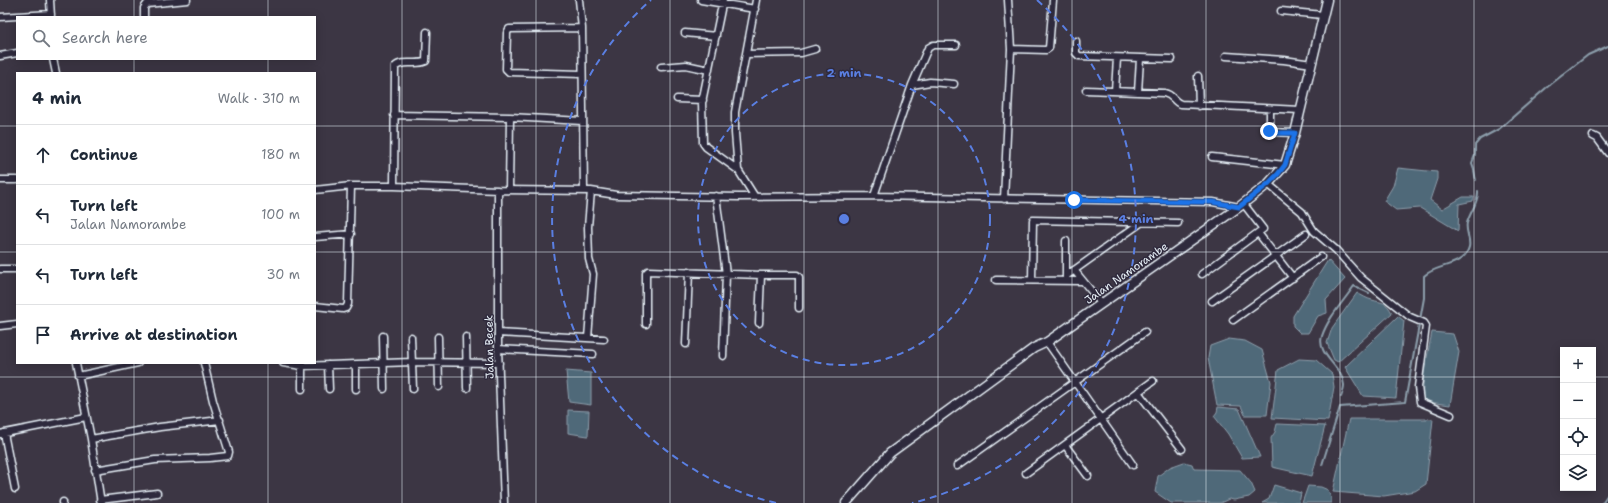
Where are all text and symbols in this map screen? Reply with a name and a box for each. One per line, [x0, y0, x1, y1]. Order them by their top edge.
search box [16, 16, 316, 60]
icon: search [30, 27, 52, 49]
text: Search here [62, 28, 148, 48]
text: 2 min [827, 65, 862, 81]
text: 4 min [32, 87, 82, 109]
text: Walk · 310 m [218, 90, 300, 107]
route end [1260, 122, 1278, 140]
icon: ahead [32, 144, 54, 166]
text: Continue [70, 145, 138, 165]
text: 180 m [261, 146, 300, 163]
route start [1065, 191, 1083, 209]
text: Turn left [70, 196, 138, 216]
icon: left [32, 204, 54, 226]
text: 100 m [261, 206, 300, 223]
text: 4 min [1119, 211, 1154, 227]
centre of rings [837, 212, 851, 226]
text: Jalan Namorambe [70, 216, 186, 233]
street label: Jalan Namorambe [1082, 239, 1171, 308]
icon: left [32, 264, 54, 286]
text: Turn left [70, 265, 138, 285]
text: 30 m [266, 266, 300, 283]
street label: Jalan Becek [481, 315, 498, 379]
icon: arrive [32, 324, 54, 346]
text: Arrive at destination [70, 325, 238, 345]
map controls [1560, 347, 1596, 491]
button: + [1560, 347, 1596, 383]
button: − [1560, 383, 1596, 419]
button: locate [1560, 419, 1596, 455]
button: layers [1560, 455, 1596, 491]

